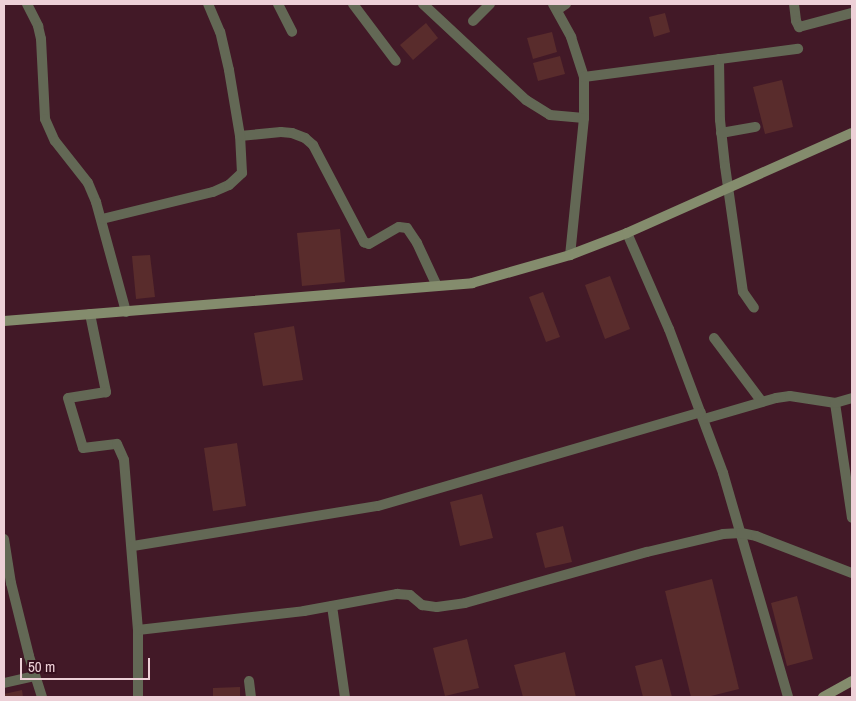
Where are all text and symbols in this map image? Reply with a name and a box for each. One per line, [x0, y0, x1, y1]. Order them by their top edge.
scale bar [22, 648, 152, 680]
text: 50 m [28, 656, 55, 677]

